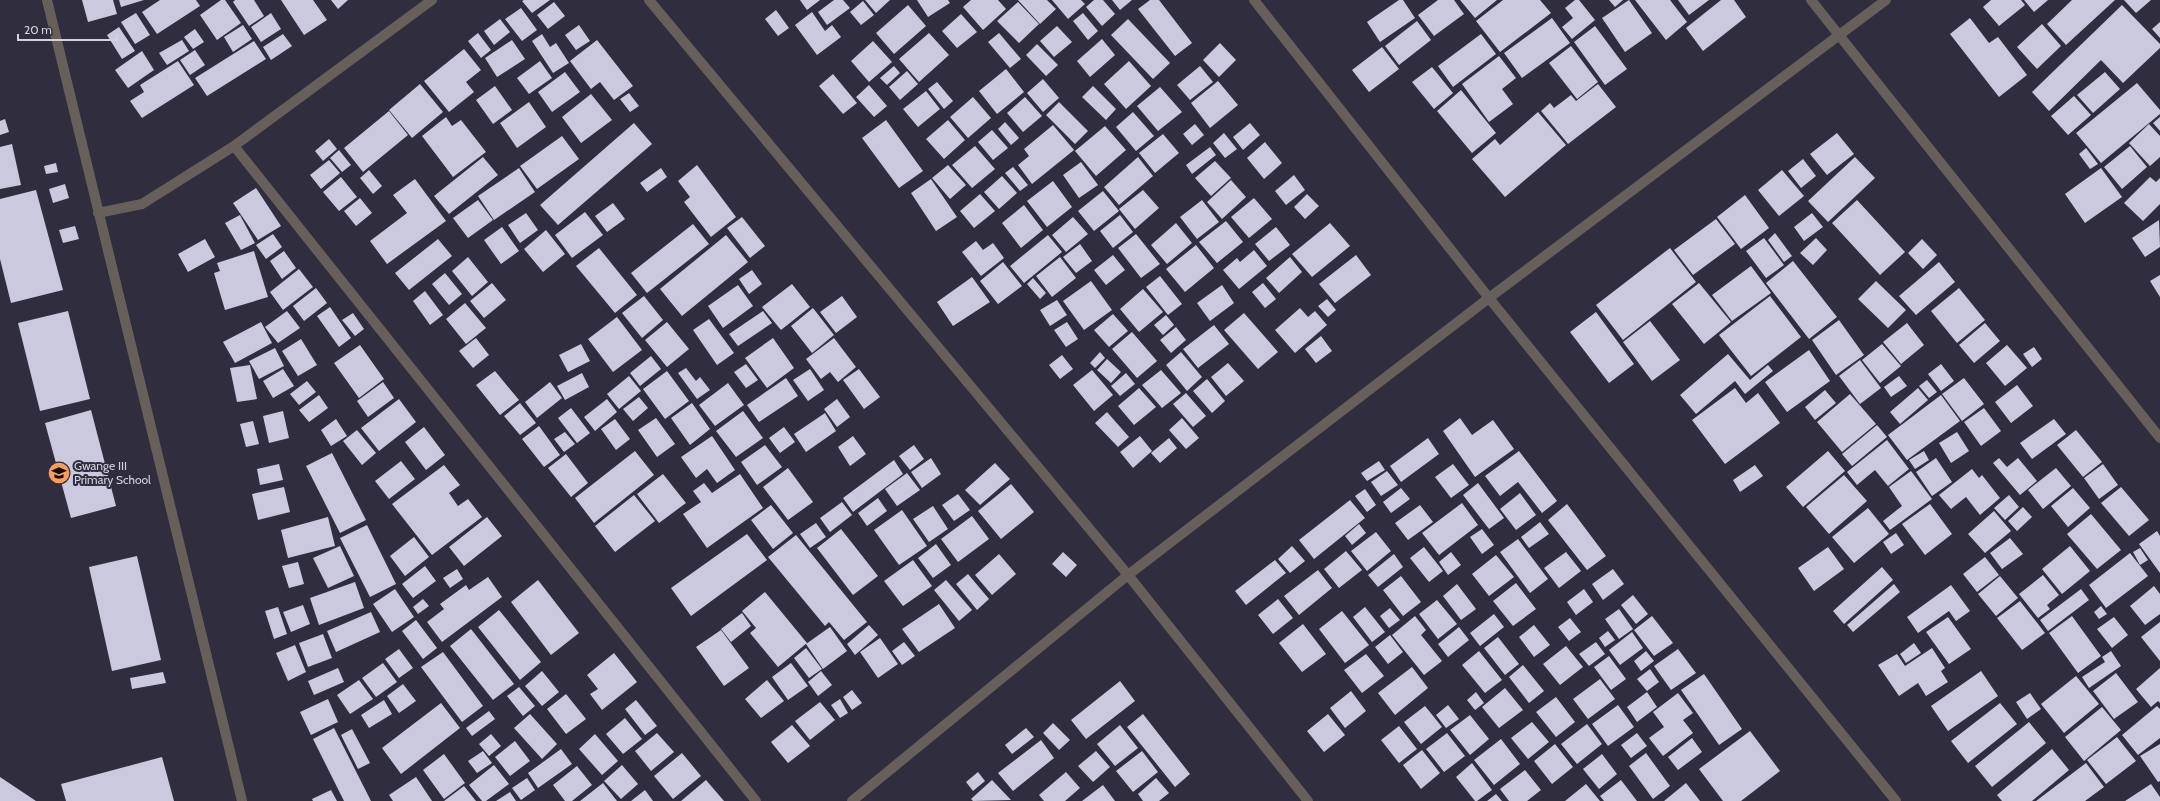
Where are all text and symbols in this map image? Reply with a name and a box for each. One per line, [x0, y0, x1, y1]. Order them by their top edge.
scale bar [18, 16, 117, 42]
text: 20 m [24, 22, 52, 37]
place label: Gwange III Primary School [74, 458, 151, 487]
school or university icon: Gwange III Primary School [46, 460, 72, 486]

